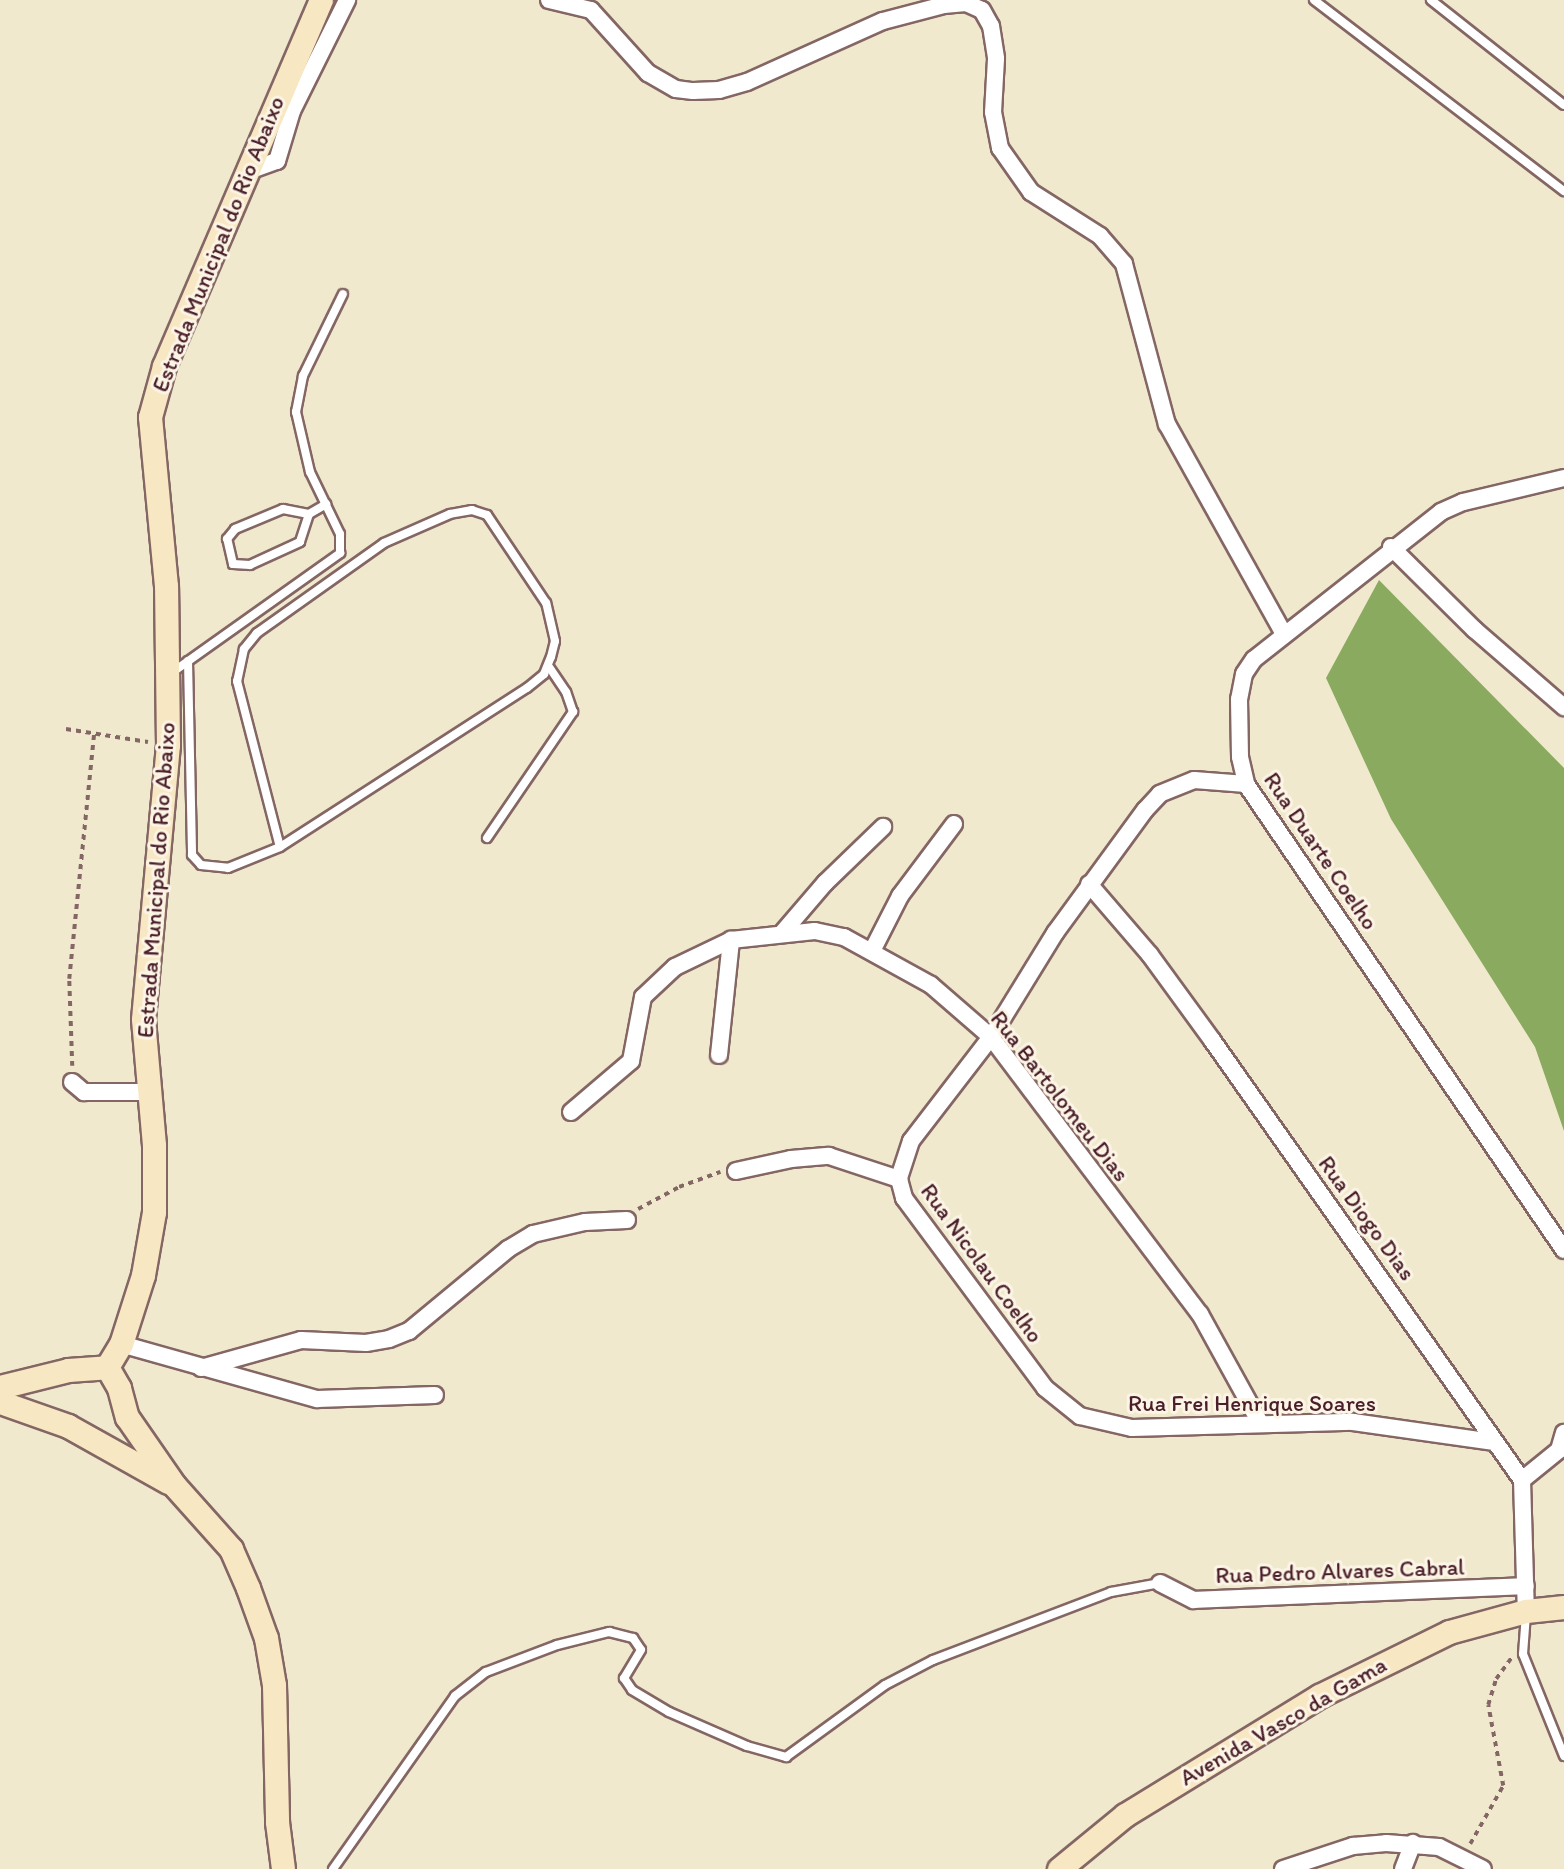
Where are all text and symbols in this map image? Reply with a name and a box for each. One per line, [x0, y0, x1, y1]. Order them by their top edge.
street label: Estrada Municipal do Rio Abaixo [146, 92, 290, 396]
street label: Estrada Municipal do Rio Abaixo [131, 721, 181, 1039]
street label: Rua Duarte Coelho [1258, 767, 1384, 935]
street label: Rua Bartolomeu Dias [985, 1005, 1135, 1187]
street label: Rua Diogo Dias [1313, 1150, 1421, 1286]
street label: Rua Nicolau Coelho [915, 1178, 1049, 1348]
street label: Rua Frei Henrique Soares [1128, 1389, 1376, 1417]
street label: Rua Pedro Alvares Cabral [1215, 1553, 1465, 1589]
street label: Avenida Vasco da Gama [1175, 1650, 1391, 1792]

